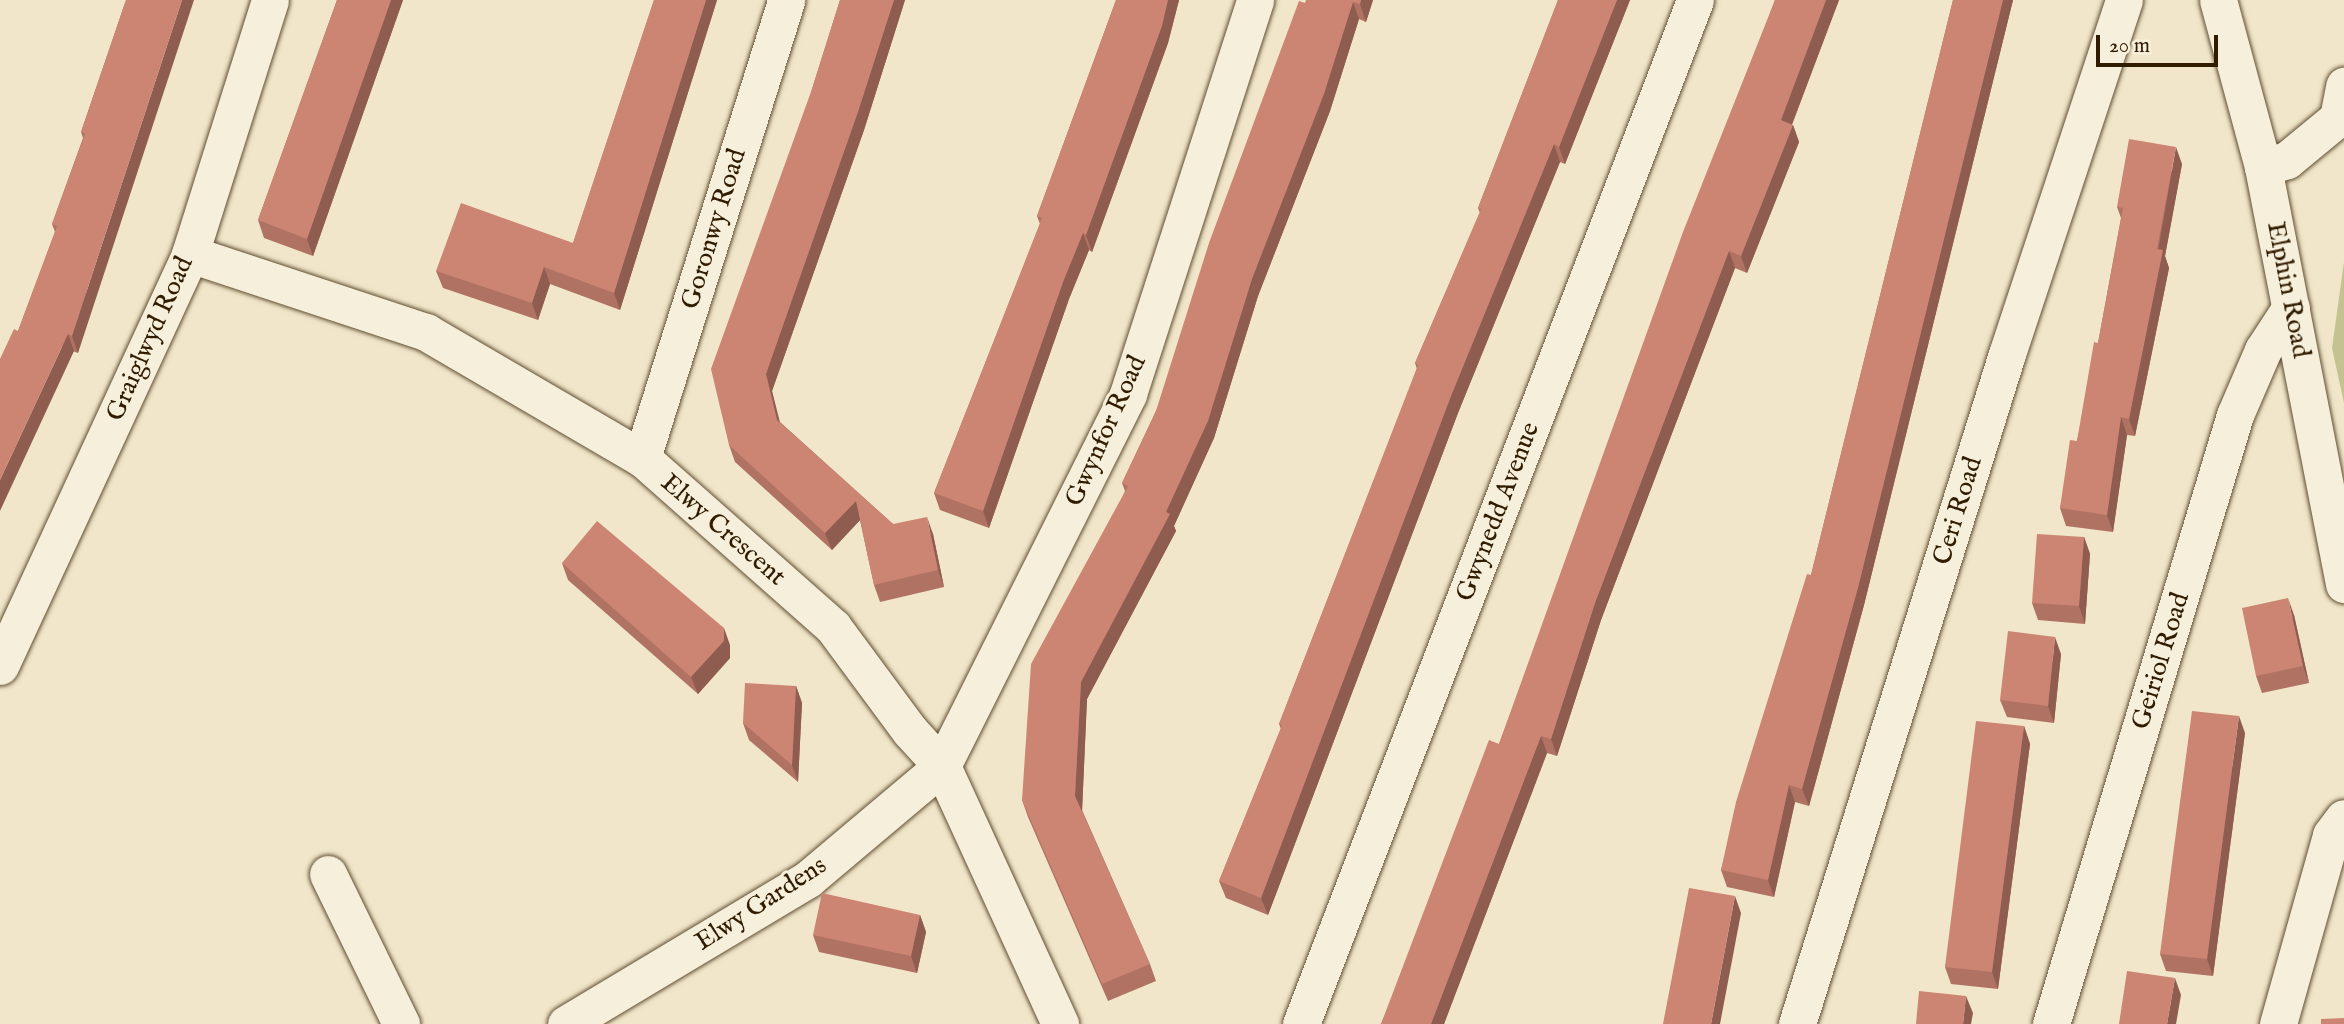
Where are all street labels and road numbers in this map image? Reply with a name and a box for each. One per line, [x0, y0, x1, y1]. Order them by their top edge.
street label: Goronwy Road [675, 145, 753, 313]
street label: Elphin Road [2260, 219, 2316, 361]
street label: Graiglwyd Road [100, 252, 200, 426]
street label: Gwynfor Road [1059, 351, 1153, 511]
street label: Gwynedd Avenue [1450, 418, 1546, 606]
street label: Ceri Road [1927, 453, 1989, 569]
street label: Elwy Crescent [654, 467, 792, 593]
street label: Geiriol Road [2125, 589, 2197, 733]
street label: Elwy Gardens [689, 850, 833, 958]

